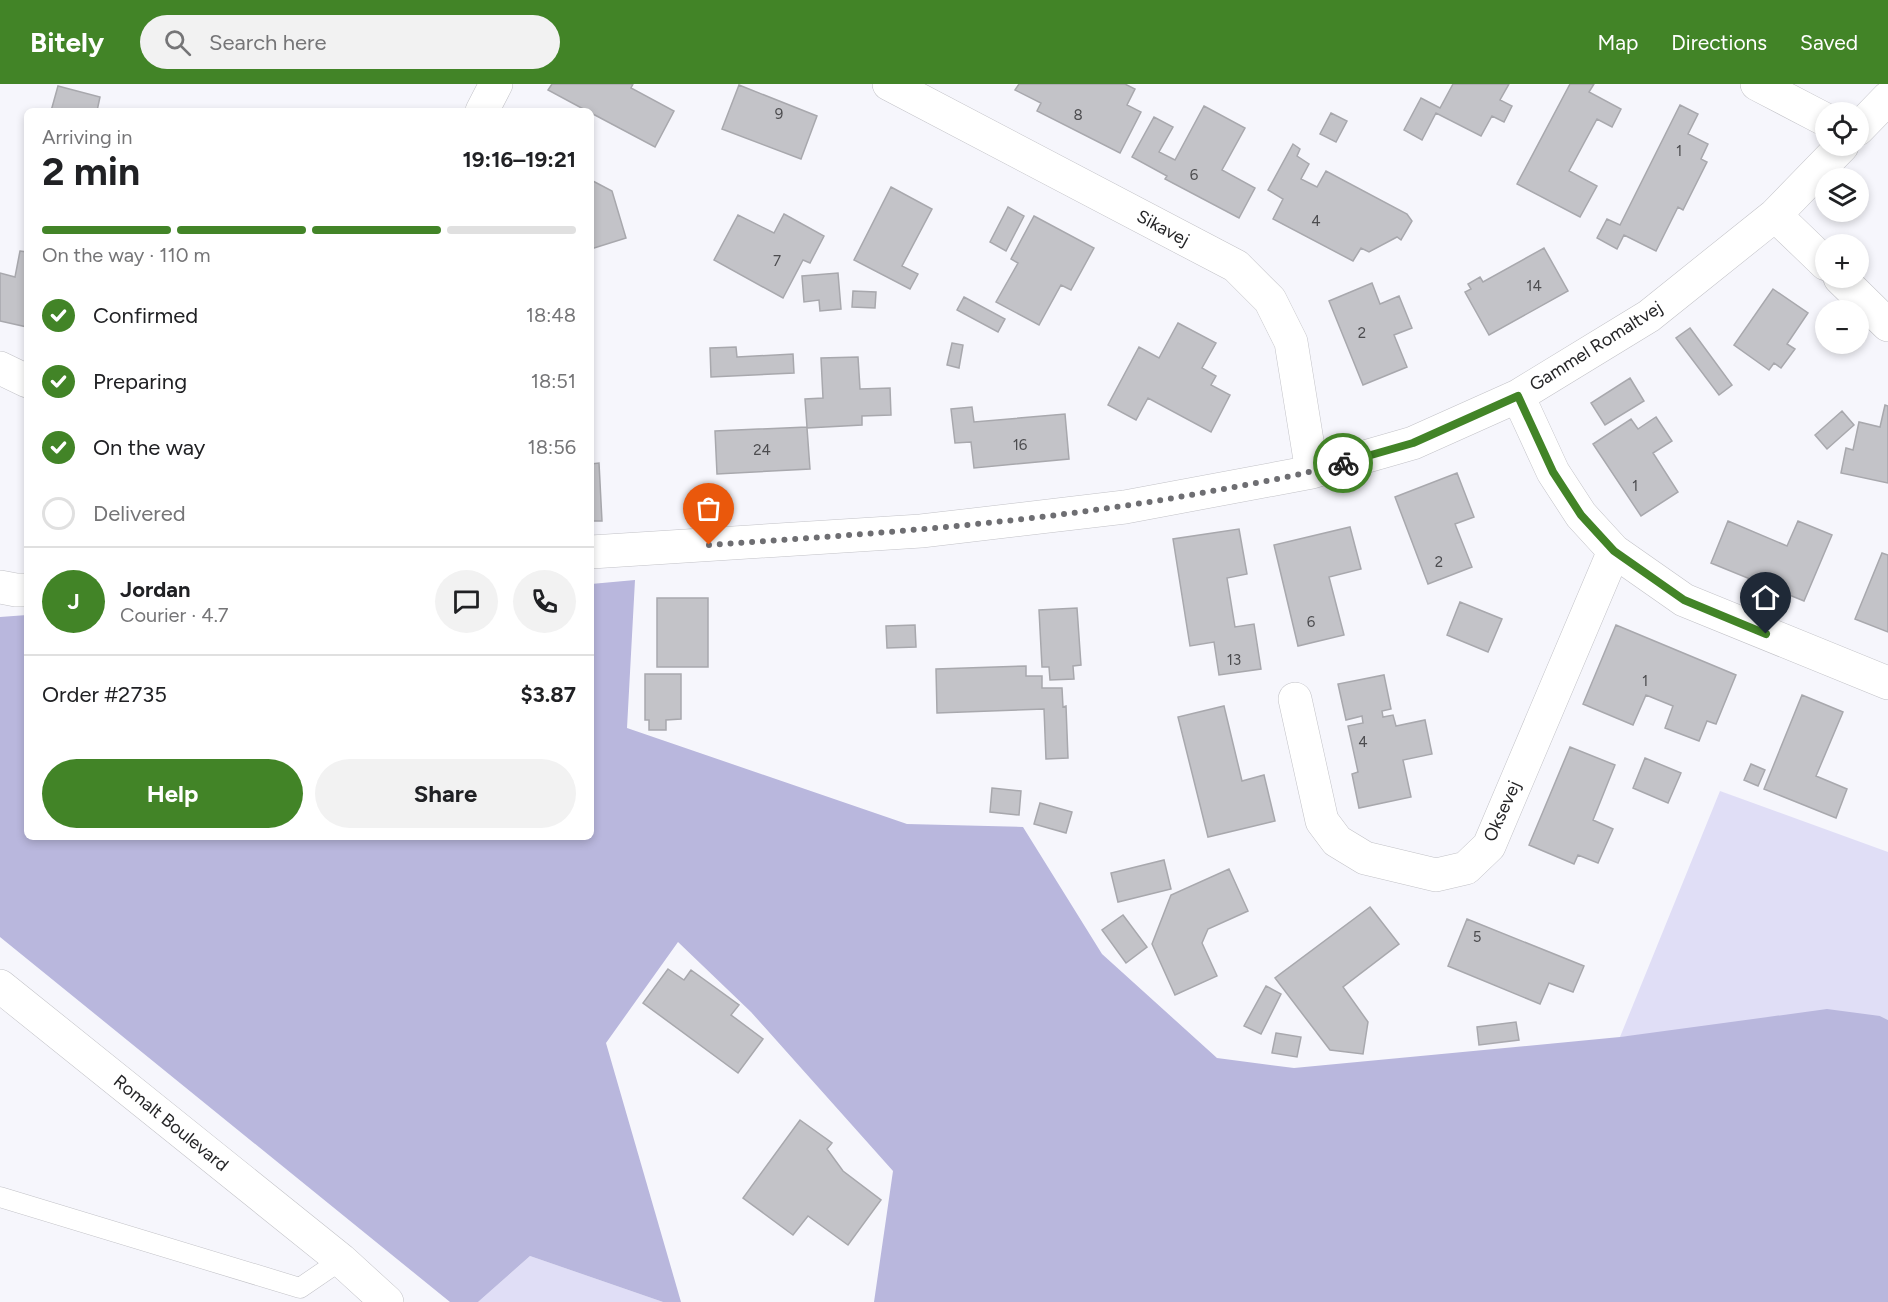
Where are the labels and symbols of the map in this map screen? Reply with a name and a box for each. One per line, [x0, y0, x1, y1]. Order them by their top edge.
house number: 9 [775, 105, 783, 123]
house number: 8 [1073, 106, 1083, 124]
house number: 1 [1676, 142, 1682, 160]
house number: 6 [1190, 166, 1199, 184]
street label: Sikavej [1133, 205, 1193, 251]
house number: 4 [1311, 212, 1321, 230]
house number: 7 [773, 252, 781, 270]
house number: 14 [1526, 277, 1542, 295]
street label: Gammel Romaltvej [1525, 296, 1667, 396]
house number: 2 [1358, 324, 1366, 342]
courier [1313, 433, 1373, 493]
house number: 16 [1013, 436, 1028, 454]
house number: 24 [753, 441, 771, 459]
house number: 1 [1632, 477, 1638, 495]
pin [683, 483, 734, 545]
house number: 2 [1435, 553, 1443, 571]
pin [1740, 572, 1791, 634]
house number: 6 [1307, 613, 1316, 631]
house number: 13 [1227, 651, 1241, 669]
house number: 1 [1642, 672, 1648, 690]
house number: 4 [1358, 733, 1368, 751]
street label: Oksevej [1479, 777, 1525, 845]
house number: 5 [1473, 928, 1481, 946]
street label: Romalt Boulevard [109, 1070, 233, 1176]

